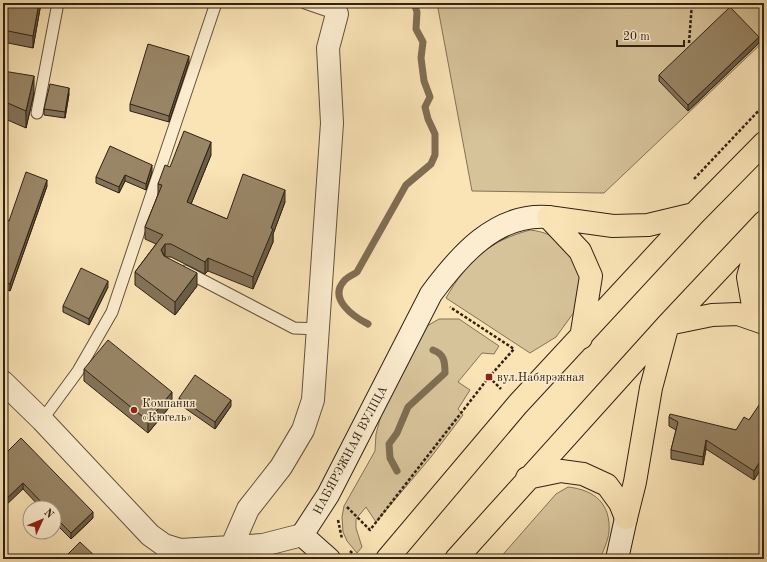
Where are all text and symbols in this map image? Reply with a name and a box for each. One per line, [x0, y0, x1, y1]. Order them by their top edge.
scale bar [617, 22, 684, 48]
text: 20 m [623, 31, 650, 43]
marker: вул.Набярэжная [484, 372, 494, 382]
place label: вул.Набярэжная [497, 372, 584, 384]
street label: НАБЯРЭЖНАЯ ВУЛІЦА [312, 384, 390, 517]
place label: Компания «Кюгель» [142, 398, 195, 424]
marker: Компания «Кюгель» [129, 405, 139, 415]
north arrow [22, 500, 62, 540]
text: N [41, 507, 55, 521]

